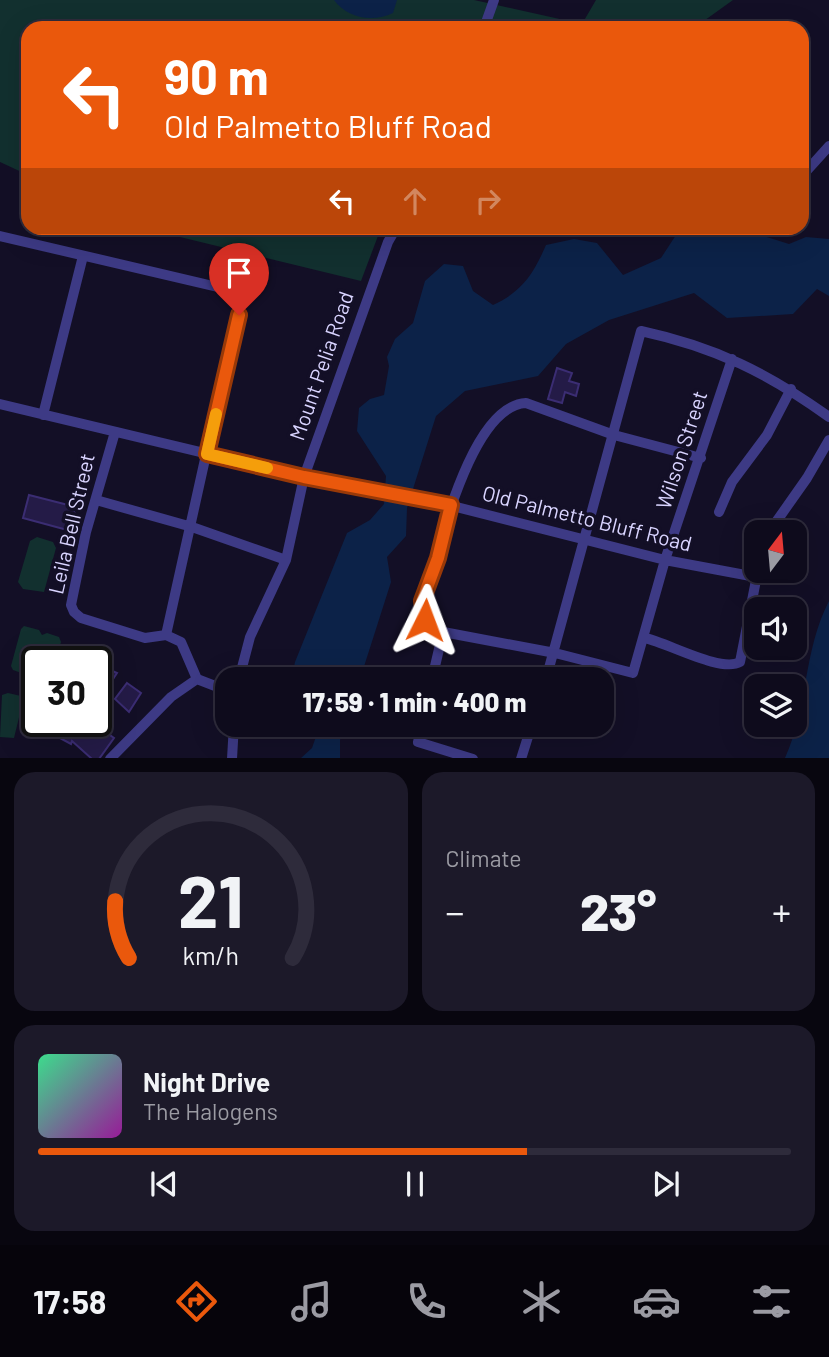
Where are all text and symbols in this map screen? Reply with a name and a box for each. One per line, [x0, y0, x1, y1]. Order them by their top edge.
text: 90 m [164, 46, 269, 105]
icon: left [49, 49, 140, 140]
text: Old Palmetto Bluff Road [164, 106, 492, 144]
icon: left [323, 182, 361, 220]
icon: ahead [396, 182, 434, 220]
icon: right [469, 182, 507, 220]
pin [209, 243, 269, 315]
icon: arrive [220, 254, 258, 292]
street label: Mount Pelia Road [283, 288, 358, 443]
street label: Wilson Street [650, 387, 711, 512]
street label: Leila Bell Street [42, 451, 99, 597]
street label: Old Palmetto Bluff Road [480, 479, 695, 556]
north arrow [744, 520, 807, 583]
map controls [744, 520, 807, 737]
position arrow [388, 583, 462, 657]
button: sound [744, 597, 807, 660]
speed limit sign: 30 [21, 646, 112, 737]
button: layers [744, 674, 807, 737]
text: 17:59 · 1 min · 400 m [303, 686, 526, 717]
text: Climate [446, 844, 522, 872]
text: 21 [178, 855, 244, 943]
text: 23° [580, 879, 657, 941]
text: − [446, 888, 465, 934]
text: + [772, 888, 791, 934]
text: km/h [182, 939, 239, 969]
text: Night Drive [143, 1066, 270, 1097]
text: The Halogens [143, 1097, 278, 1125]
icon: previous [145, 1165, 183, 1203]
icon: pause [396, 1165, 434, 1203]
icon: next [647, 1165, 685, 1203]
icon: directions [172, 1277, 221, 1326]
icon: music [287, 1277, 336, 1326]
icon: phone [402, 1277, 451, 1326]
icon: climate [517, 1277, 566, 1326]
icon: car [632, 1277, 681, 1326]
icon: filters [747, 1277, 796, 1326]
text: 17:58 [33, 1282, 106, 1320]

